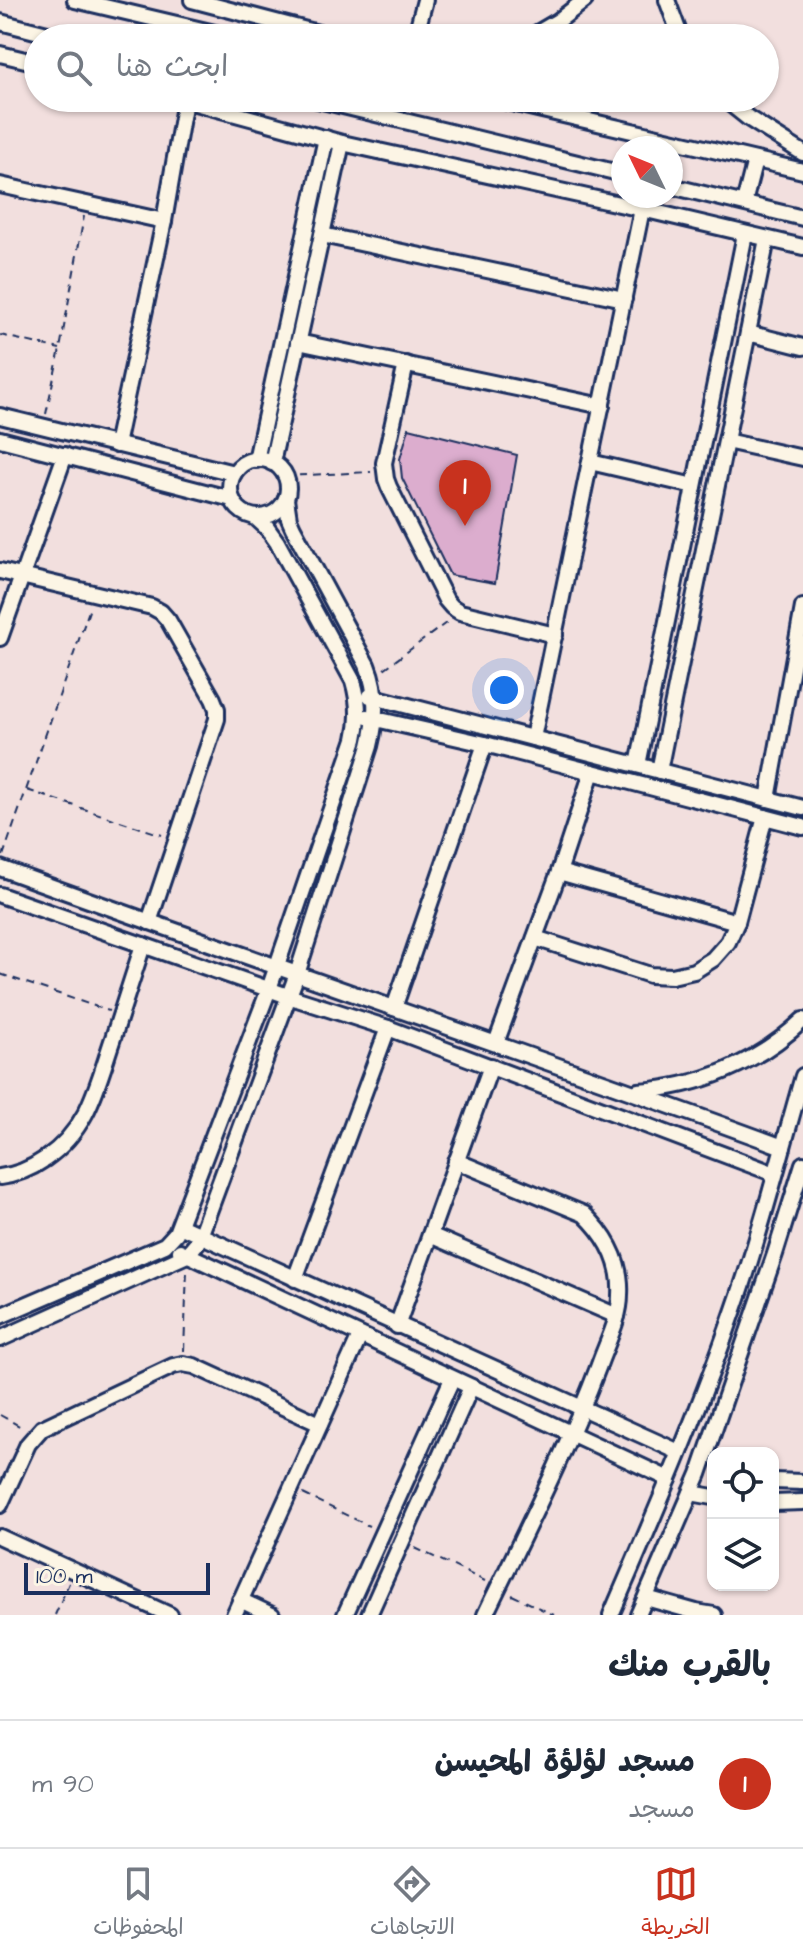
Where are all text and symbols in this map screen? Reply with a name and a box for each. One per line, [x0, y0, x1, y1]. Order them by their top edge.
search box [24, 24, 779, 112]
icon: search [52, 46, 96, 90]
text: ابحث هنا [116, 46, 228, 88]
north arrow [611, 136, 683, 208]
pin: 1 [439, 460, 491, 526]
your location [484, 670, 524, 710]
map controls [707, 1447, 779, 1591]
button: locate [707, 1447, 779, 1519]
button: layers [707, 1519, 779, 1591]
scale bar [24, 1559, 210, 1595]
text: 100 m [36, 1561, 93, 1592]
text: بالقرب منك [608, 1642, 771, 1690]
text: مسجد لؤلؤة المحيسن [435, 1741, 695, 1783]
text: 90 m [32, 1766, 94, 1802]
text: 1 [743, 1766, 747, 1802]
text: مسجد [628, 1791, 695, 1827]
tab: المحفوظات [93, 1862, 184, 1946]
tab: الاتجاهات [370, 1862, 455, 1946]
tab: الخريطة [641, 1862, 710, 1946]

